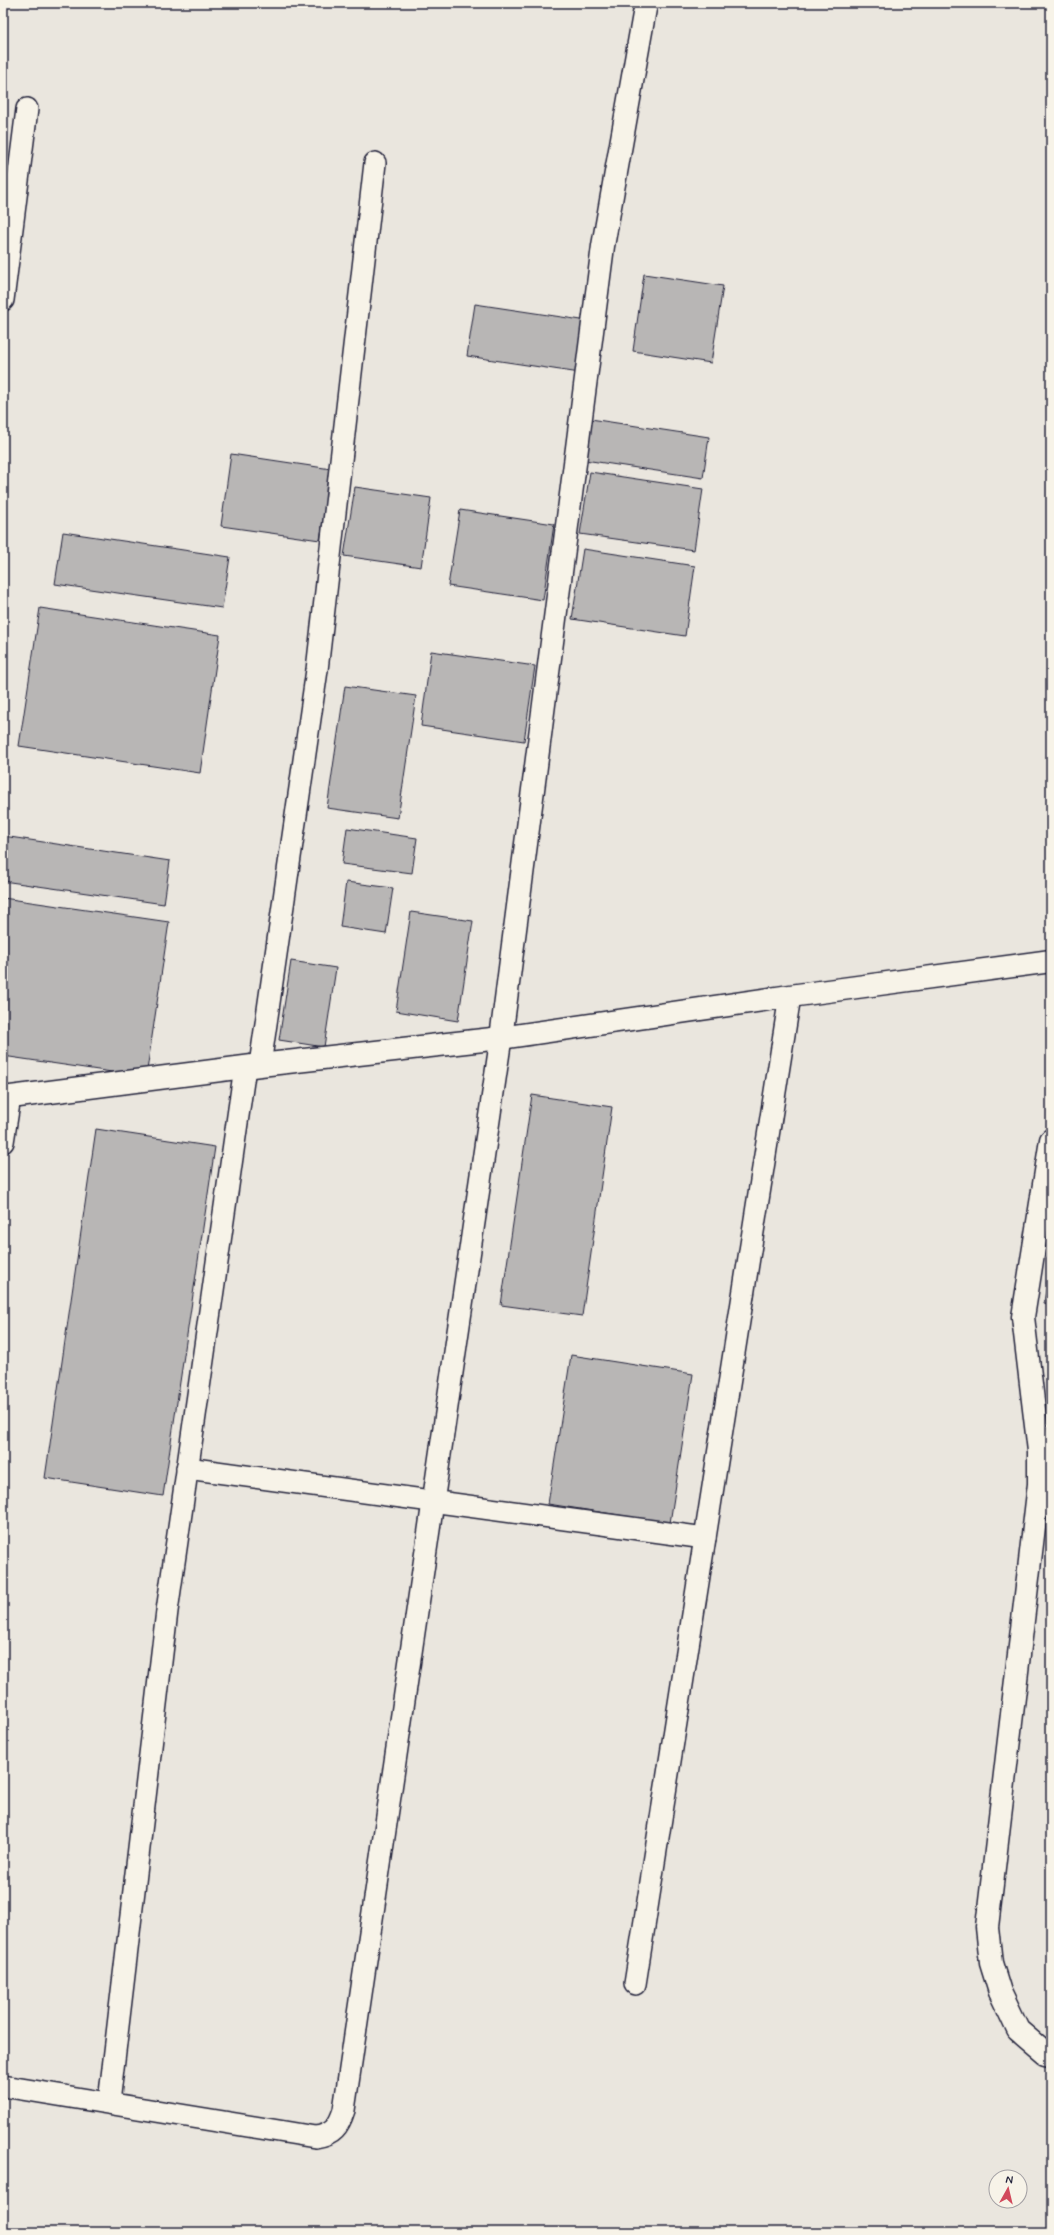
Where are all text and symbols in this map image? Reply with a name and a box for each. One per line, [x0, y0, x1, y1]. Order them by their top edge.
north arrow [988, 2169, 1028, 2209]
text: N [1005, 2173, 1014, 2188]

